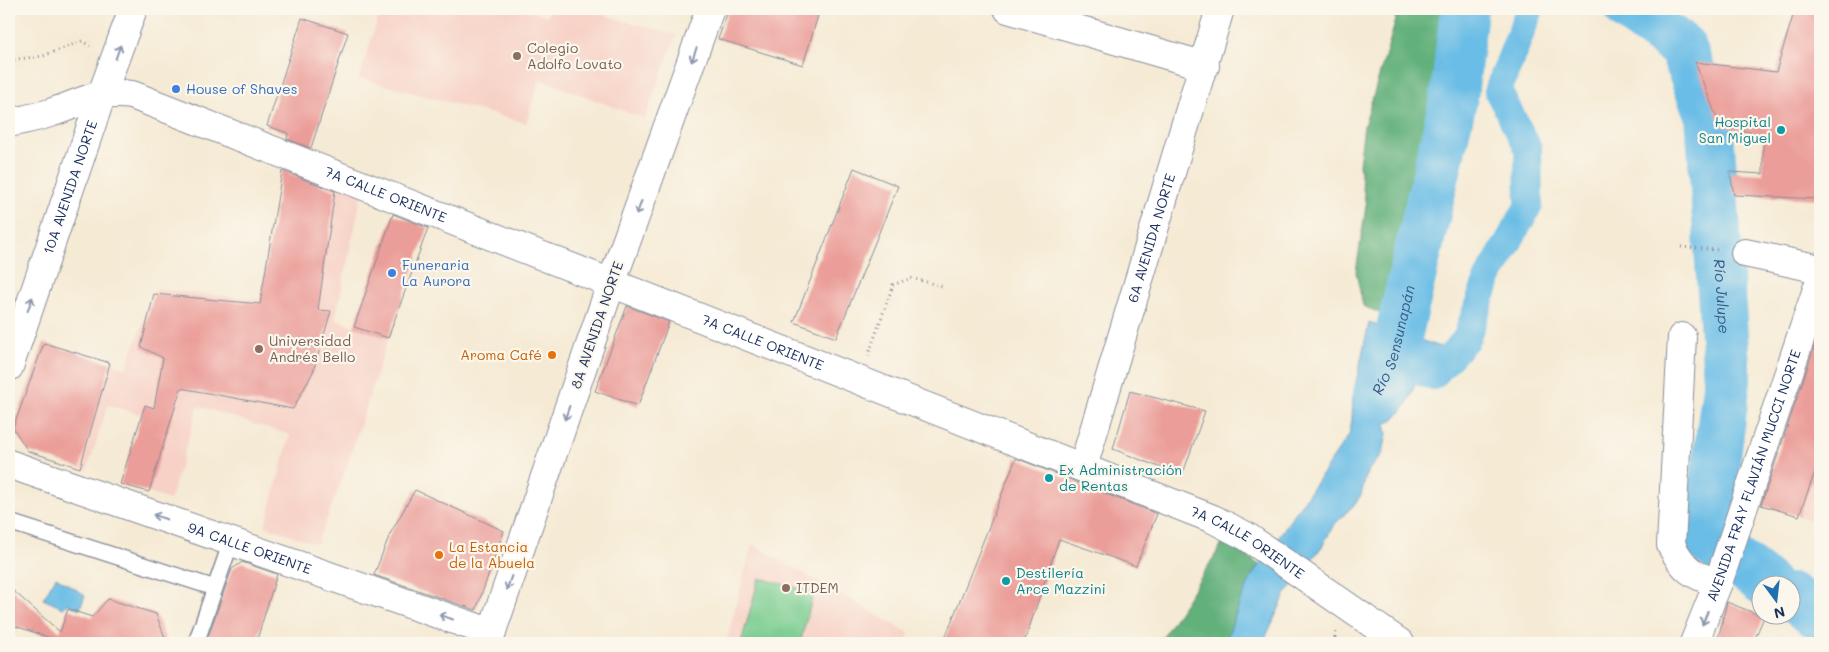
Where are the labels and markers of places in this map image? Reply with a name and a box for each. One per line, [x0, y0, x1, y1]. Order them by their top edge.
place label: Colegio Adolfo Lovato [527, 38, 622, 73]
marker: Colegio Adolfo Lovato [511, 50, 523, 62]
place label: House of Shaves [186, 79, 298, 98]
marker: House of Shaves [170, 83, 182, 95]
place label: Hospital San Miguel [1699, 112, 1771, 147]
marker: Hospital San Miguel [1775, 124, 1787, 136]
place label: Funeraria La Aurora [402, 255, 471, 290]
marker: Funeraria La Aurora [386, 267, 398, 279]
place label: Universidad Andrés Bello [269, 331, 355, 366]
marker: Universidad Andrés Bello [253, 343, 265, 355]
place label: Aroma Café [460, 345, 542, 364]
marker: Aroma Café [546, 349, 558, 361]
place label: Ex Administración de Rentas [1059, 460, 1182, 495]
marker: Ex Administración de Rentas [1043, 472, 1055, 484]
place label: La Estancia de la Abuela [449, 537, 535, 572]
marker: La Estancia de la Abuela [433, 549, 445, 561]
place label: Destilería Arce Mazzini [1016, 563, 1106, 598]
marker: Destilería Arce Mazzini [1000, 575, 1012, 587]
place label: ITDEM [796, 578, 839, 597]
marker: ITDEM [780, 582, 792, 594]

